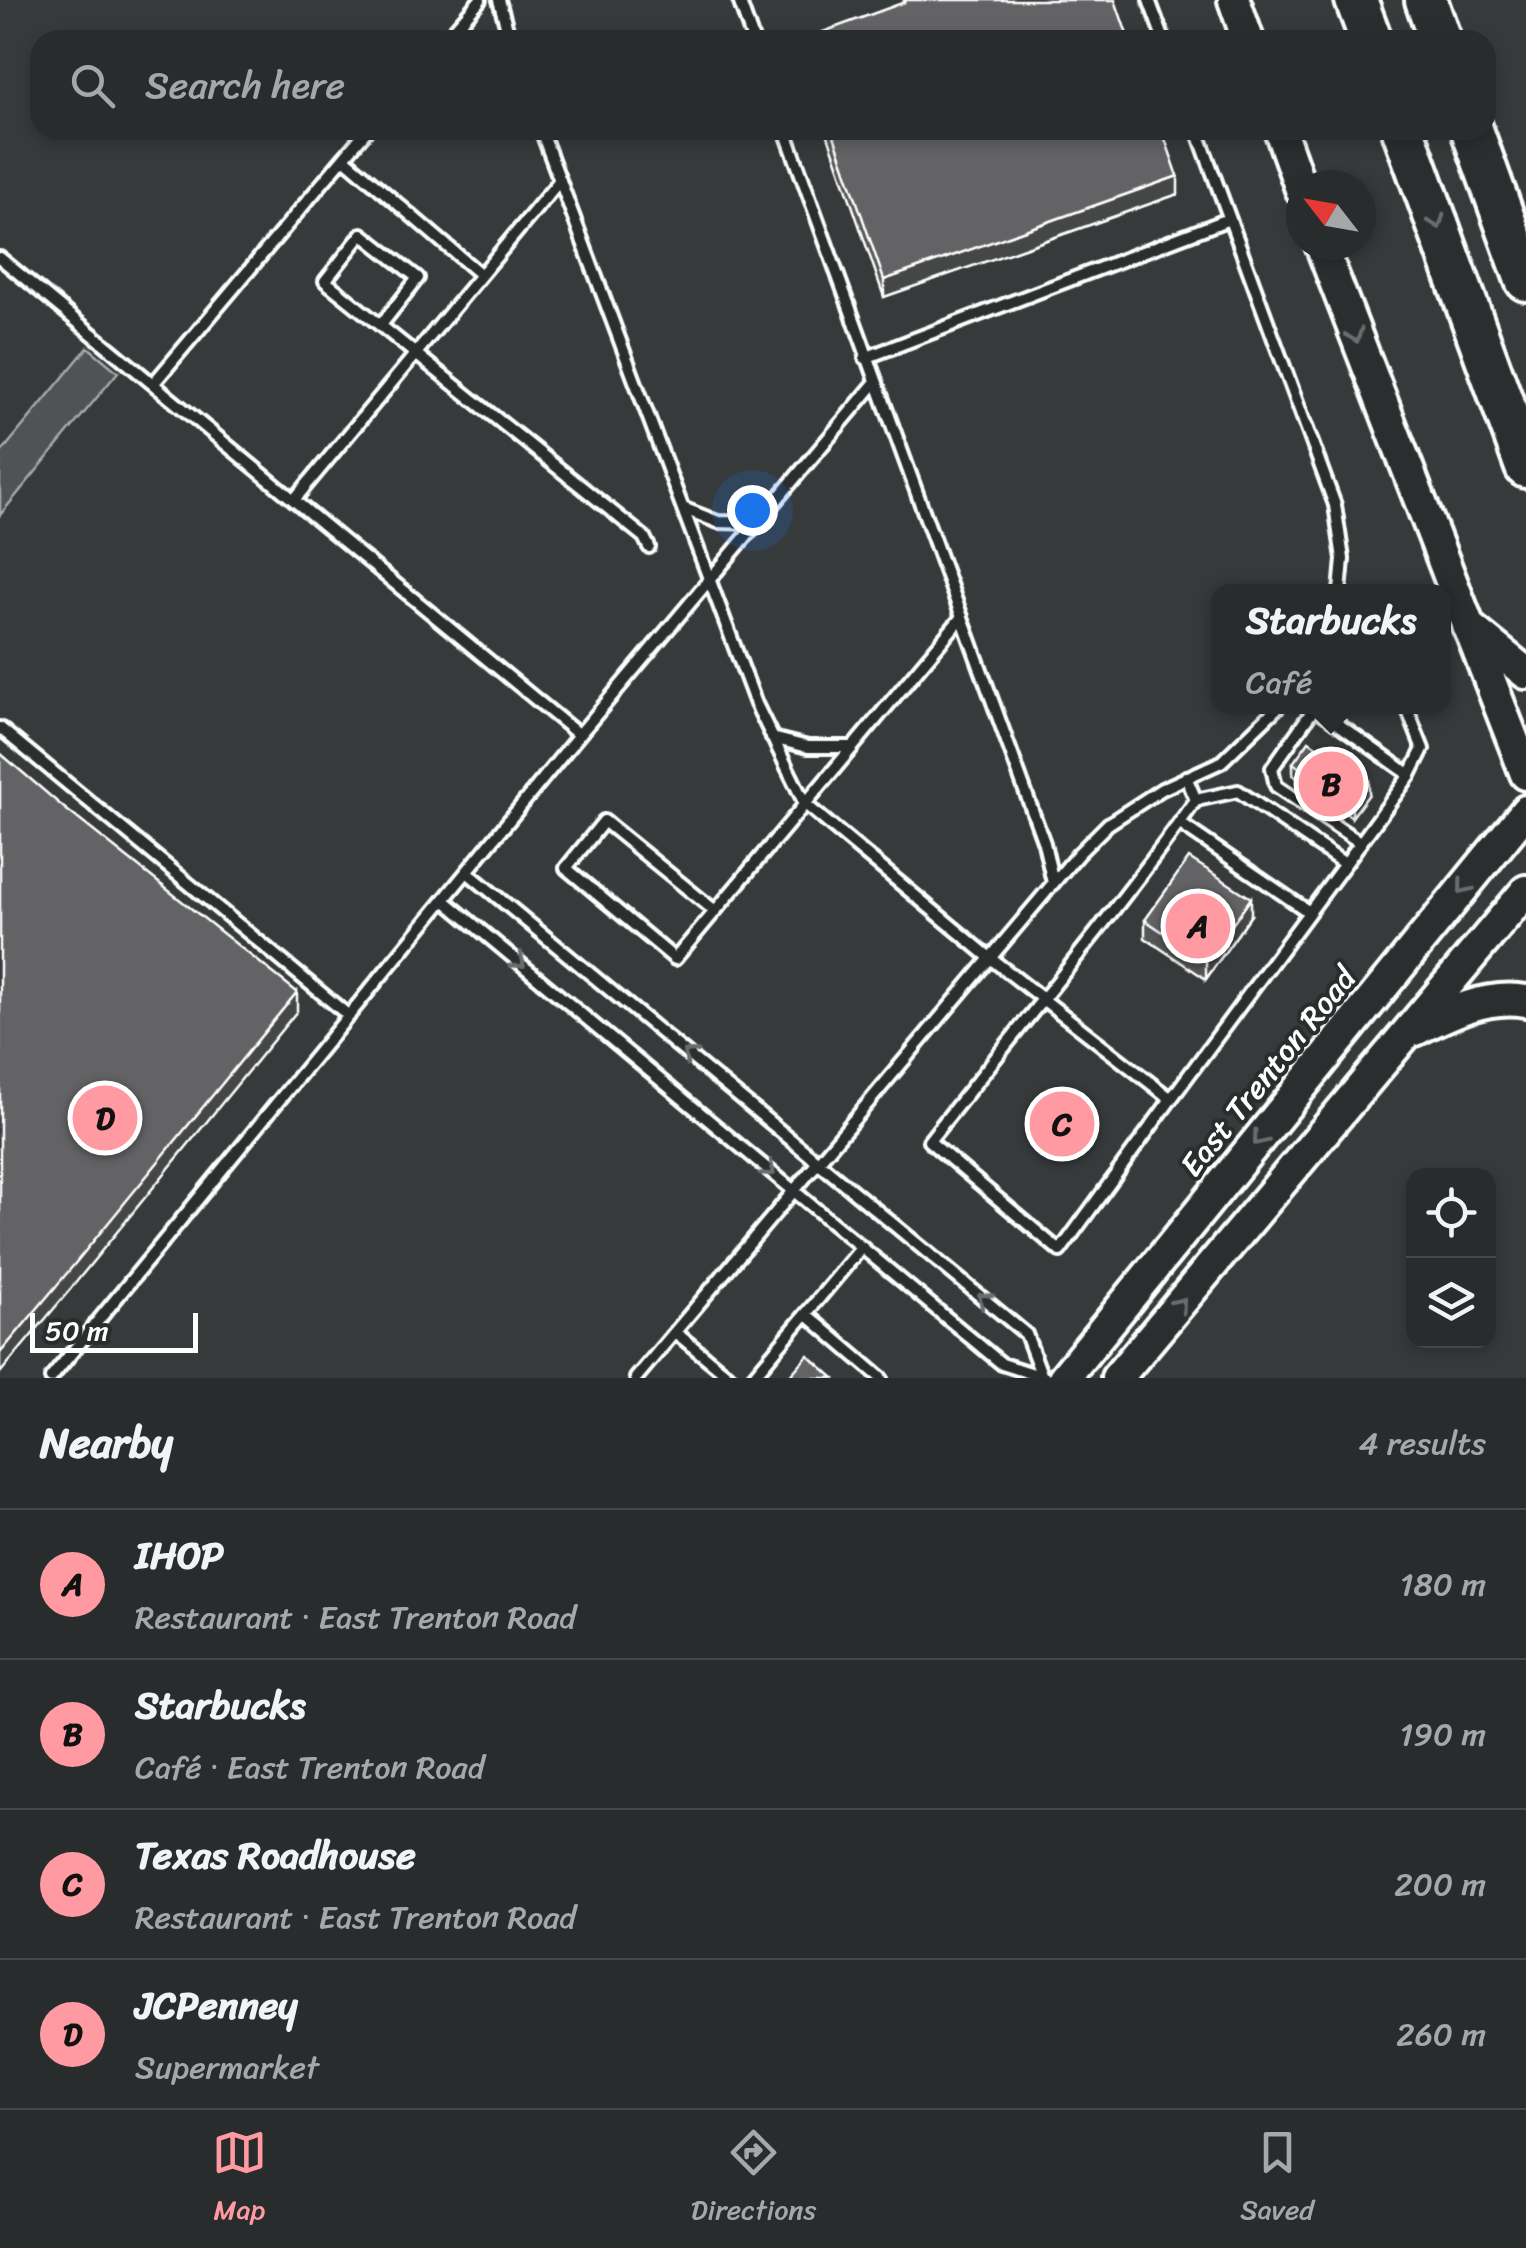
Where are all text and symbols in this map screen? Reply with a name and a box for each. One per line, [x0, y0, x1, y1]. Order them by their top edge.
search box [30, 30, 1496, 140]
text: Search here [145, 52, 345, 119]
icon: search [65, 58, 120, 113]
north arrow [1286, 170, 1376, 260]
one-way arrow [1425, 212, 1446, 229]
one-way arrow [1343, 327, 1364, 344]
your location [727, 485, 778, 536]
popup [1211, 584, 1451, 714]
text: Starbucks [1246, 587, 1416, 654]
text: Café [1246, 654, 1312, 711]
pin: B [1298, 746, 1364, 822]
one-way arrow [1458, 875, 1476, 893]
pin: A [1166, 888, 1230, 964]
one-way arrow [508, 950, 526, 968]
street label: East Trenton Road [1165, 952, 1373, 1190]
one-way arrow [683, 1049, 701, 1067]
pin: D [72, 1080, 138, 1156]
pin: C [1030, 1086, 1094, 1162]
one-way arrow [1253, 1127, 1271, 1145]
one-way arrow [758, 1158, 776, 1176]
map controls [1406, 1168, 1496, 1348]
button: locate [1406, 1168, 1496, 1258]
button: layers [1406, 1258, 1496, 1348]
one-way arrow [977, 1293, 995, 1311]
one-way arrow [1168, 1297, 1186, 1315]
text: 50 m [45, 1306, 109, 1355]
scale bar [30, 1308, 198, 1352]
text: Nearby [40, 1406, 173, 1480]
text: 4 results [1358, 1415, 1486, 1472]
text: IHOP [135, 1522, 224, 1589]
text: A [62, 1556, 83, 1613]
text: 180 m [1400, 1556, 1486, 1613]
text: Restaurant · East Trenton Road [135, 1589, 576, 1646]
text: Starbucks [135, 1672, 306, 1739]
text: B [62, 1706, 83, 1763]
text: 190 m [1400, 1706, 1486, 1763]
text: Café · East Trenton Road [135, 1739, 485, 1796]
text: Texas Roadhouse [135, 1822, 416, 1889]
text: C [63, 1856, 82, 1913]
text: 200 m [1394, 1856, 1486, 1913]
text: Restaurant · East Trenton Road [135, 1889, 576, 1946]
text: JCPenney [135, 1972, 298, 2039]
text: D [63, 2006, 82, 2063]
text: 260 m [1396, 2006, 1486, 2063]
text: Supermarket [135, 2039, 319, 2096]
tab: Map [212, 2125, 267, 2234]
tab: Directions [691, 2125, 816, 2234]
tab: Saved [1240, 2125, 1314, 2234]

